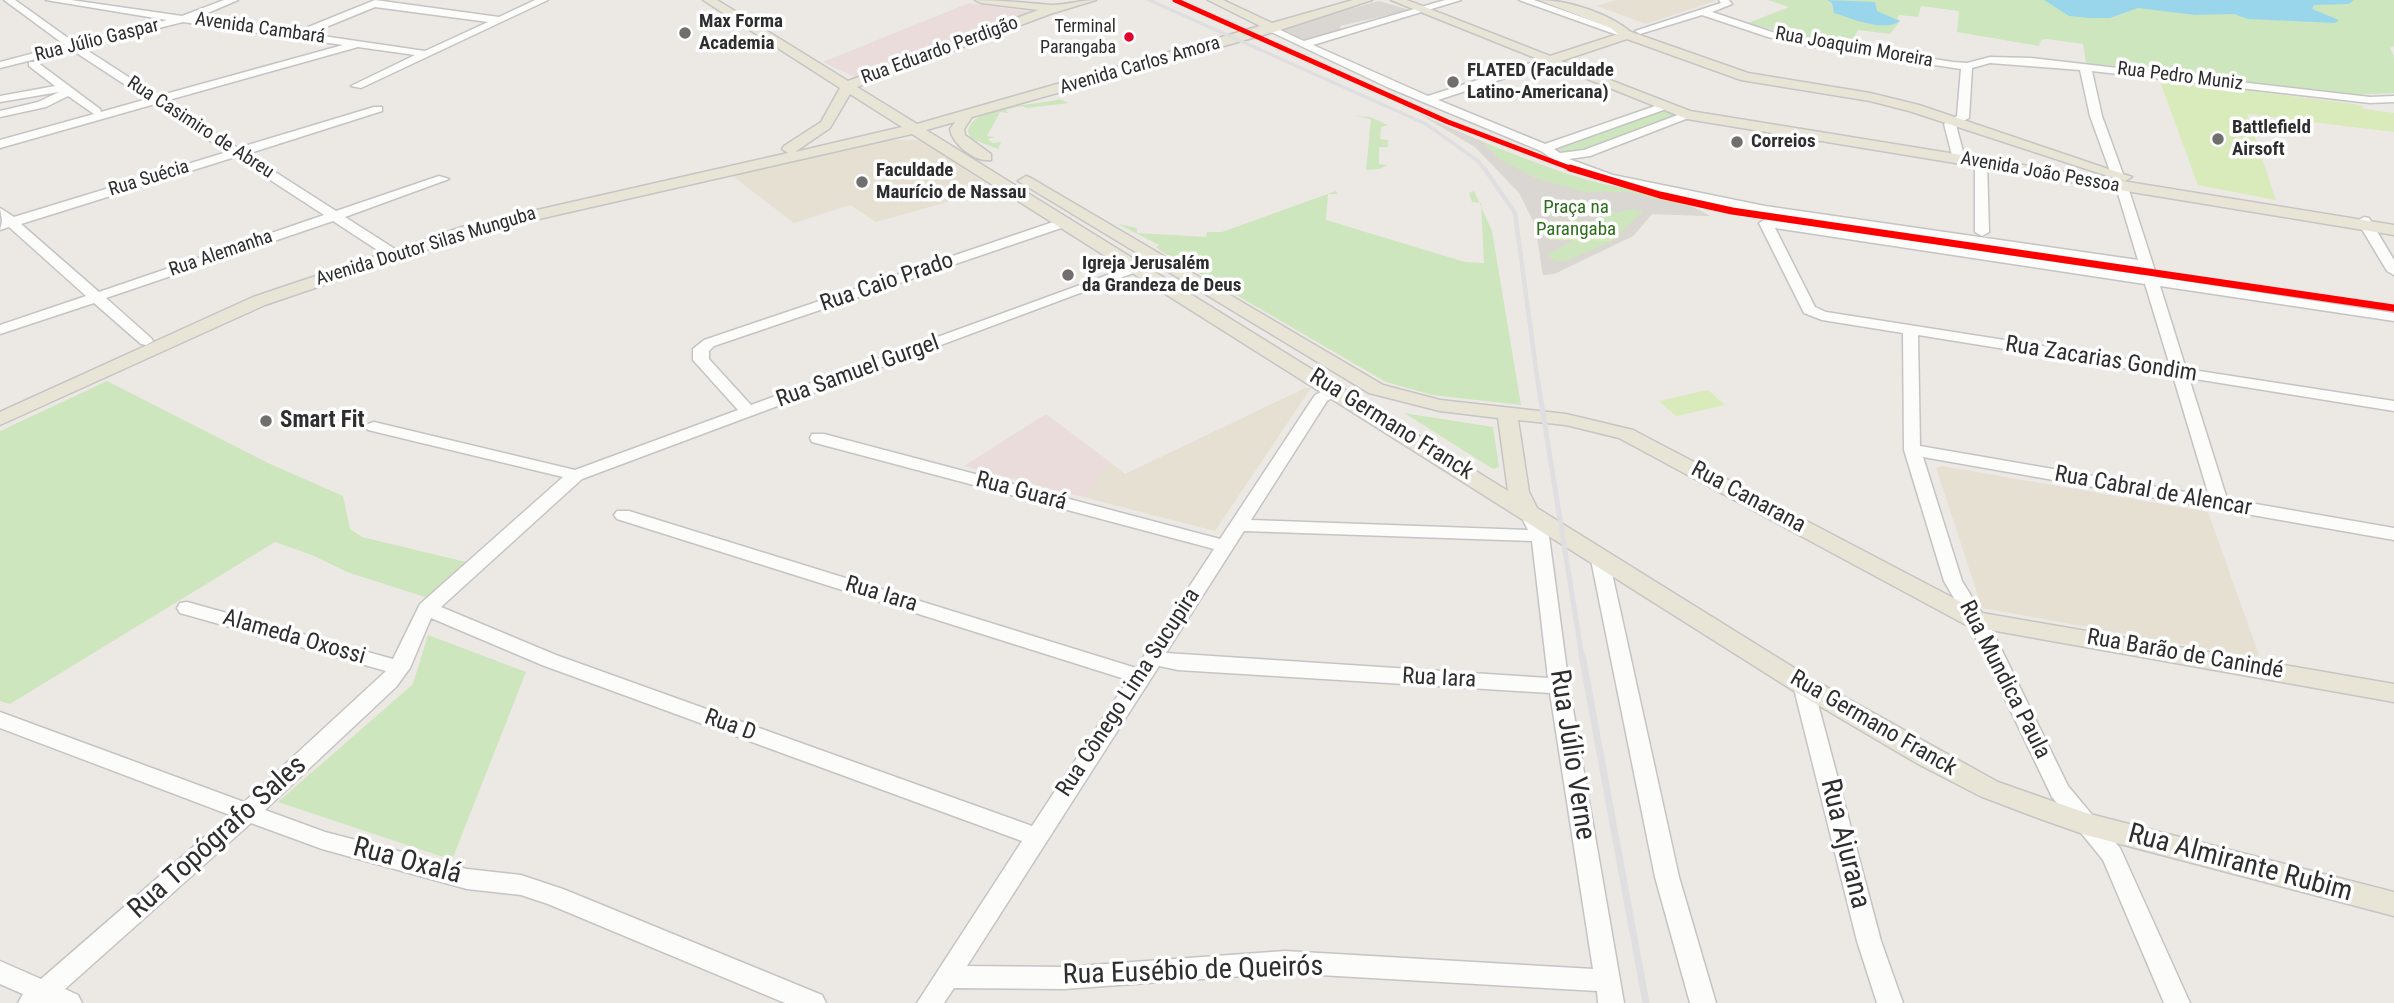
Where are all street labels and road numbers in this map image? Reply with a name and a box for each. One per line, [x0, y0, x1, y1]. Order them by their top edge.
street label: Avenida Cambará [194, 9, 326, 49]
street label: Rua Eduardo Perdigão [858, 12, 1022, 90]
street label: Rua Júlio Gaspar [33, 15, 161, 67]
street label: Rua Joaquim Moreira [1773, 23, 1935, 73]
street label: Avenida Carlos Amora [1057, 32, 1223, 100]
street label: Rua Pedro Muniz [2116, 58, 2244, 96]
street label: Rua Casimiro de Abreu [122, 72, 278, 184]
street label: Avenida João Pessoa [1959, 148, 2121, 198]
street label: Rua Suécia [106, 156, 192, 202]
street label: Avenida Doutor Silas Munguba [313, 203, 539, 291]
street label: Rua Alemanha [166, 226, 276, 282]
street label: Rua Caio Prado [817, 247, 957, 319]
street label: Rua Samuel Gurgel [773, 330, 943, 414]
street label: Rua Zacarias Gondim [2003, 331, 2199, 389]
street label: Rua Germano Franck [1304, 364, 1478, 486]
street label: Rua Canarana [1686, 456, 1810, 540]
street label: Rua Cabral de Alencar [2052, 461, 2254, 523]
street label: Rua Guará [973, 467, 1069, 517]
street label: Rua Iara [842, 571, 920, 619]
street label: Rua Cônego Lima Sucupira [1051, 584, 1207, 802]
street label: Rua Mundica Paula [1952, 596, 2056, 764]
street label: Alameda Oxossi [220, 604, 368, 672]
street label: Rua Barão de Canindé [2085, 624, 2285, 686]
street label: Rua Iara [1401, 663, 1477, 695]
street label: Rua Germano Franck [1785, 665, 1961, 783]
street label: Rua Júlio Verne [1541, 667, 1601, 843]
street label: Rua D [700, 704, 760, 748]
street label: Rua Topógrafo Sales [122, 749, 314, 927]
street label: Rua Ajurana [1812, 776, 1876, 912]
street label: Rua Almirante Rubim [2124, 818, 2356, 910]
street label: Rua Oxalá [349, 831, 465, 893]
street label: Rua Eusébio de Queirós [1062, 951, 1324, 993]

